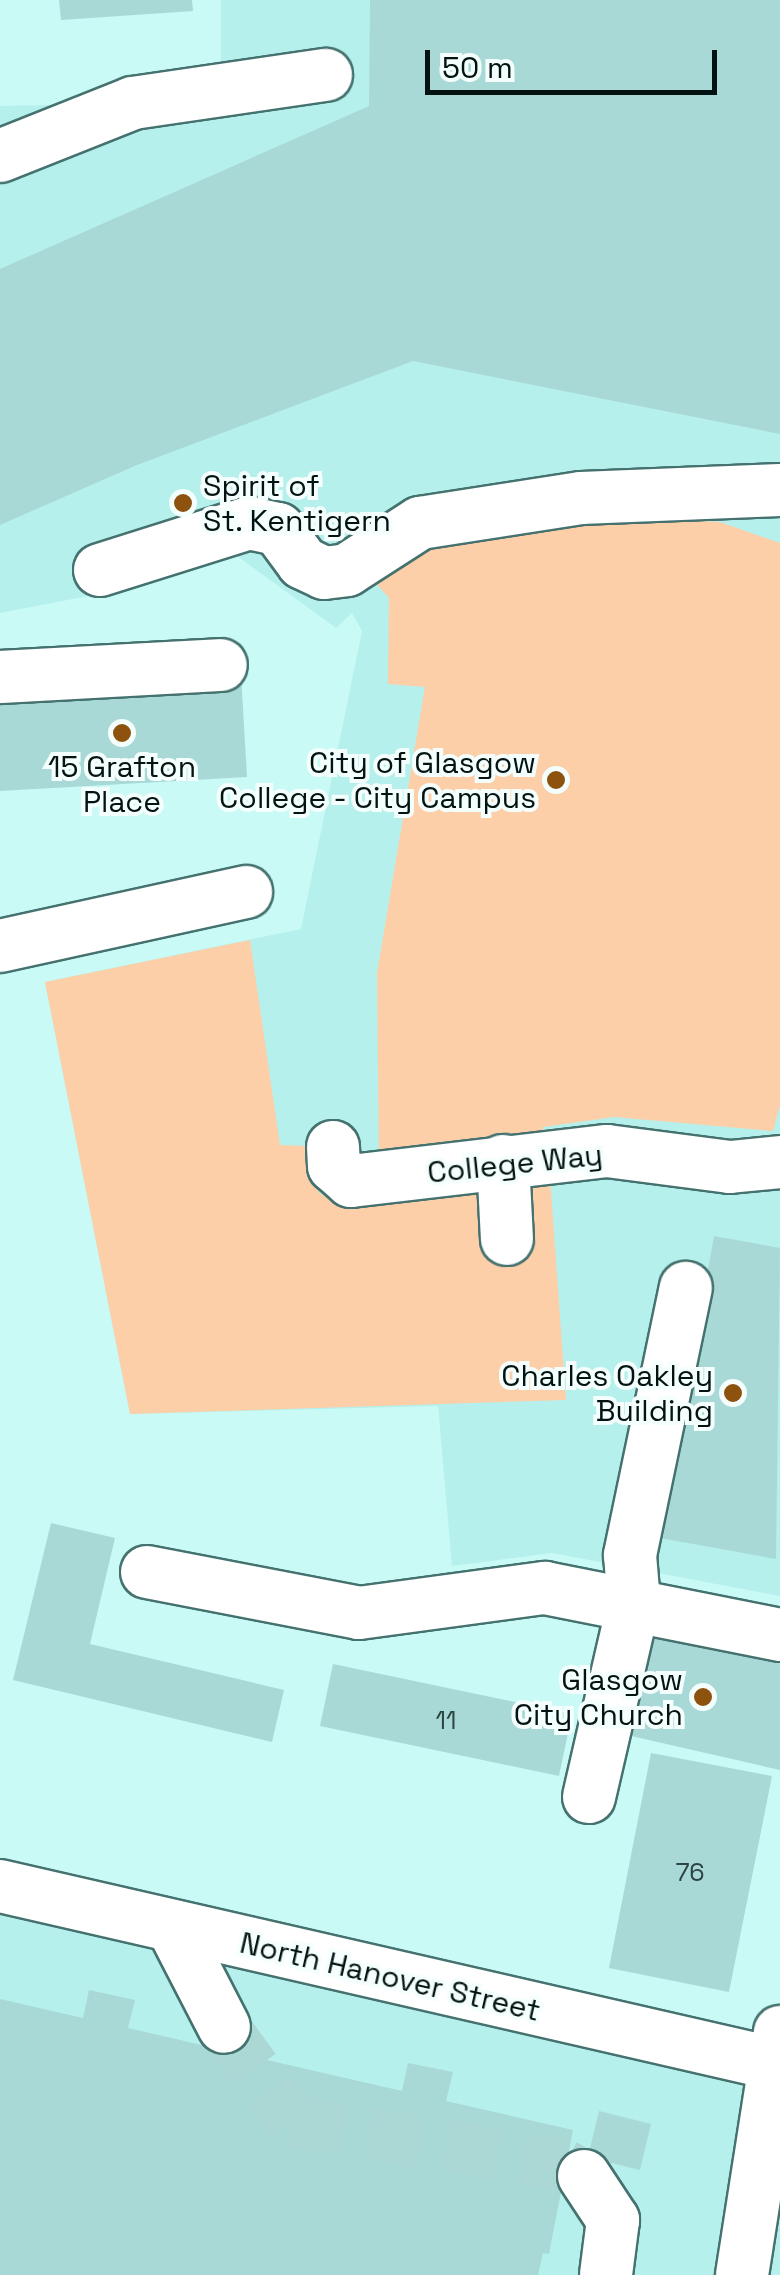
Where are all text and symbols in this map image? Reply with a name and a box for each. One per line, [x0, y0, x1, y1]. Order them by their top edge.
scale bar [430, 30, 722, 92]
text: 50 m [442, 48, 513, 87]
place label: Spirit of St. Kentigern [203, 468, 392, 538]
marker: Spirit of St. Kentigern [172, 492, 194, 514]
marker: 15 Grafton Place [111, 722, 133, 744]
place label: City of Glasgow College - City Campus [217, 745, 536, 816]
place label: 15 Grafton Place [48, 749, 196, 820]
marker: City of Glasgow College - City Campus [545, 769, 567, 791]
street label: College Way [426, 1137, 604, 1191]
place label: Charles Oakley Building [501, 1358, 713, 1428]
marker: Charles Oakley Building [722, 1382, 744, 1404]
place label: Glasgow City Church [514, 1662, 683, 1732]
marker: Glasgow City Church [692, 1686, 714, 1708]
house number: 11 [436, 1705, 456, 1735]
house number: 76 [675, 1857, 705, 1887]
street label: North Hanover Street [236, 1925, 544, 2029]

